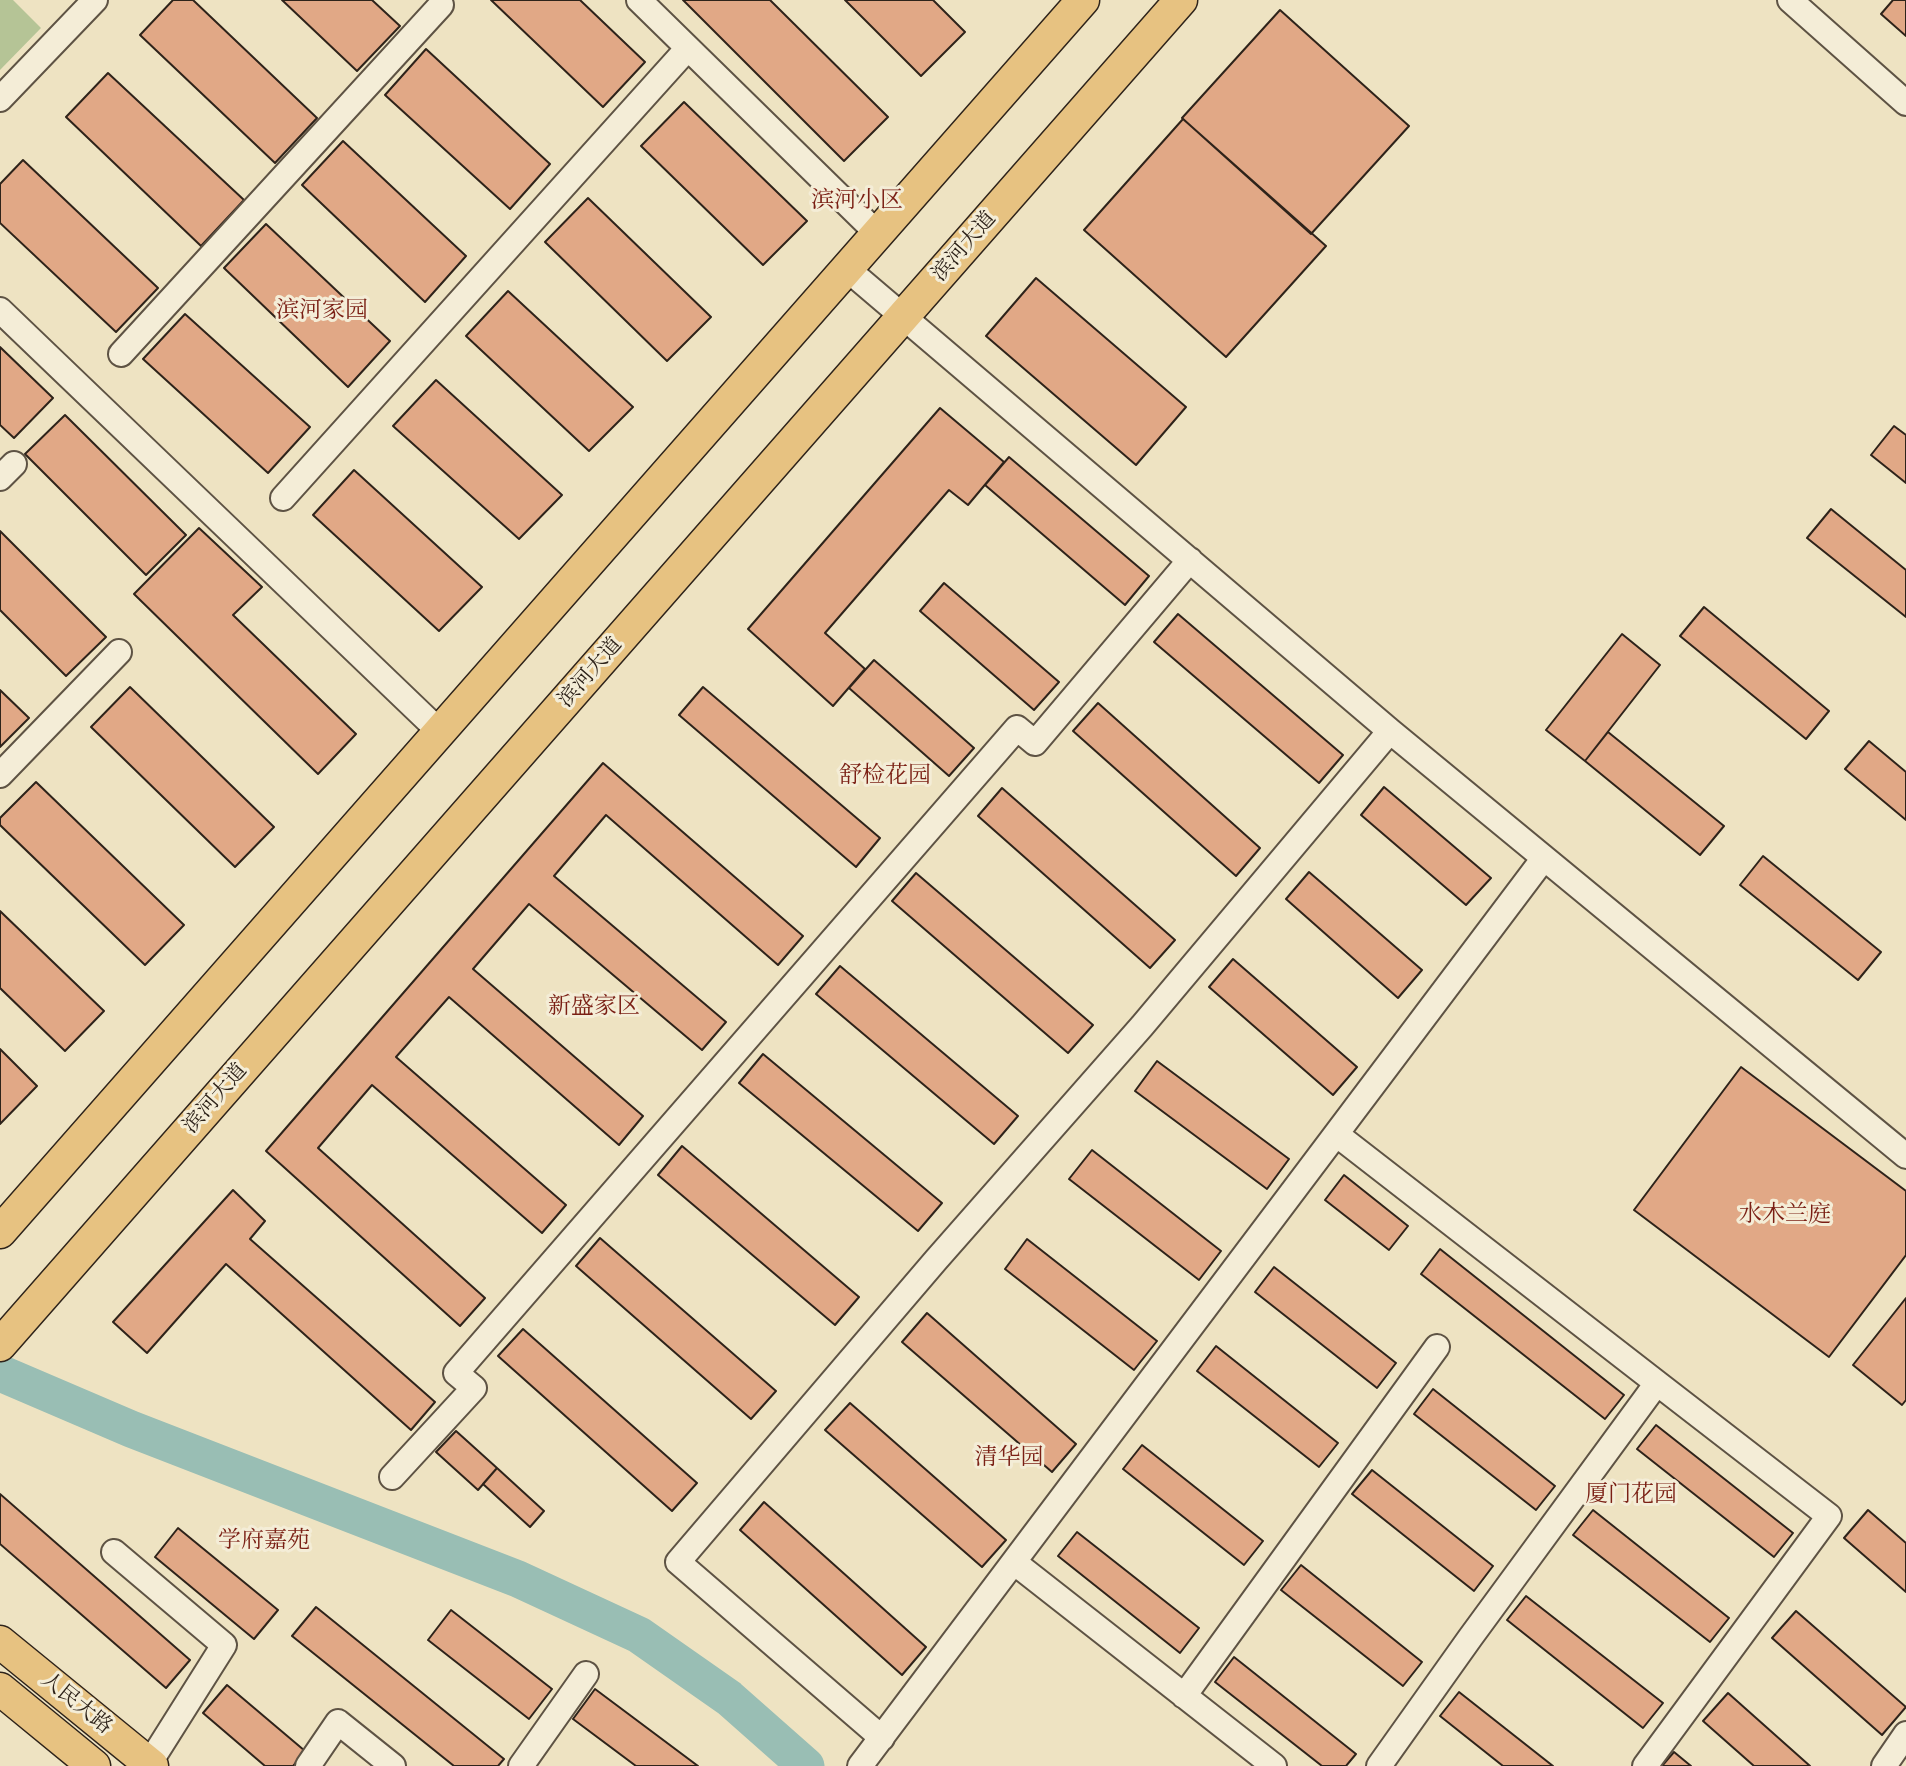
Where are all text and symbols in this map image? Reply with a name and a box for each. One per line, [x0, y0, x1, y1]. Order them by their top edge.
district label: 滨河小区 [811, 188, 903, 216]
street label: 滨河大道 [928, 207, 1002, 287]
district label: 滨河家园 [276, 298, 368, 326]
street label: 滨河大道 [554, 633, 628, 713]
district label: 舒检花园 [839, 763, 931, 791]
district label: 新盛家区 [548, 994, 640, 1022]
street label: 滨河大道 [179, 1059, 253, 1139]
district label: 水木兰庭 [1739, 1202, 1831, 1230]
district label: 清华园 [975, 1445, 1043, 1473]
district label: 厦门花园 [1585, 1482, 1677, 1510]
district label: 学府嘉苑 [218, 1528, 310, 1556]
street label: 人民大路 [35, 1668, 117, 1740]

